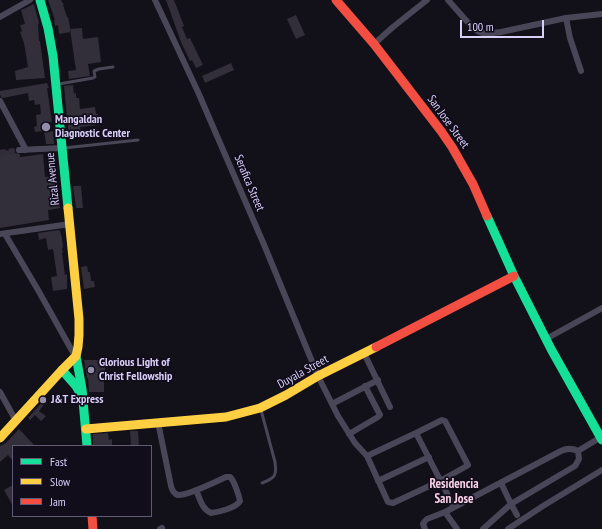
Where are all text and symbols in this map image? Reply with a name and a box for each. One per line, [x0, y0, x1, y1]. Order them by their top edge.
scale bar [462, 12, 546, 38]
text: 100 m [467, 19, 494, 34]
street label: San Jose Street [424, 93, 472, 151]
place label: Mangaldan Diagnostic Center [55, 113, 130, 141]
marker: Mangaldan Diagnostic Center [40, 121, 52, 133]
street label: Rizal Avenue [43, 152, 63, 206]
street label: Serafica Street [231, 153, 267, 213]
street label: Duyala Street [275, 352, 331, 392]
place label: Glorious Light of Christ Fellowship [99, 356, 172, 384]
marker: Glorious Light of Christ Fellowship [86, 365, 96, 375]
place label: J&T Express [51, 393, 104, 407]
marker: J&T Express [38, 395, 48, 405]
legend [12, 445, 152, 517]
text: Fast [50, 454, 67, 469]
text: Slow [50, 474, 70, 489]
district label: Residencia San Jose [429, 476, 479, 507]
text: Jam [50, 494, 66, 509]

